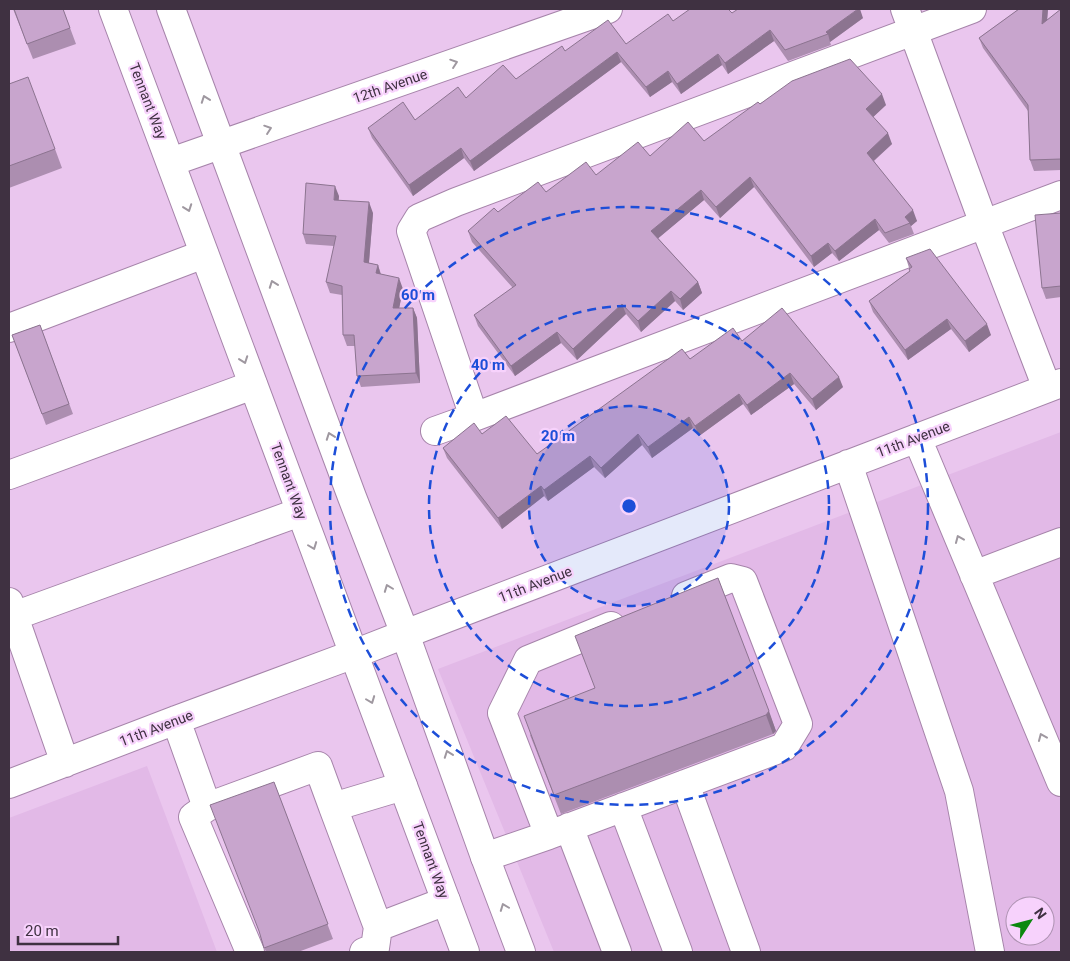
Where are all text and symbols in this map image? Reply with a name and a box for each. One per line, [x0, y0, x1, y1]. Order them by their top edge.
one-way arrow [449, 59, 458, 69]
street label: Tennant Way [126, 61, 170, 142]
street label: 12th Avenue [351, 66, 429, 106]
one-way arrow [201, 95, 211, 104]
one-way arrow [263, 124, 271, 134]
one-way arrow [182, 203, 192, 212]
one-way arrow [269, 280, 279, 289]
text: 60 m [401, 286, 435, 304]
one-way arrow [238, 356, 248, 364]
text: 40 m [471, 356, 505, 374]
street label: 11th Avenue [874, 418, 952, 460]
text: 20 m [541, 427, 575, 445]
one-way arrow [326, 433, 336, 441]
street label: Tennant Way [268, 441, 310, 522]
centre of rings [620, 497, 638, 515]
one-way arrow [955, 535, 966, 544]
one-way arrow [307, 541, 317, 549]
street label: 11th Avenue [496, 563, 574, 605]
one-way arrow [384, 584, 394, 593]
one-way arrow [365, 695, 375, 704]
street label: 11th Avenue [117, 707, 195, 749]
one-way arrow [1038, 733, 1049, 742]
one-way arrow [444, 750, 454, 759]
street label: Tennant Way [410, 820, 452, 901]
north arrow [1005, 896, 1055, 946]
one-way arrow [500, 903, 510, 911]
text: N [1031, 905, 1050, 922]
scale bar [18, 914, 118, 946]
text: 20 m [25, 922, 59, 940]

